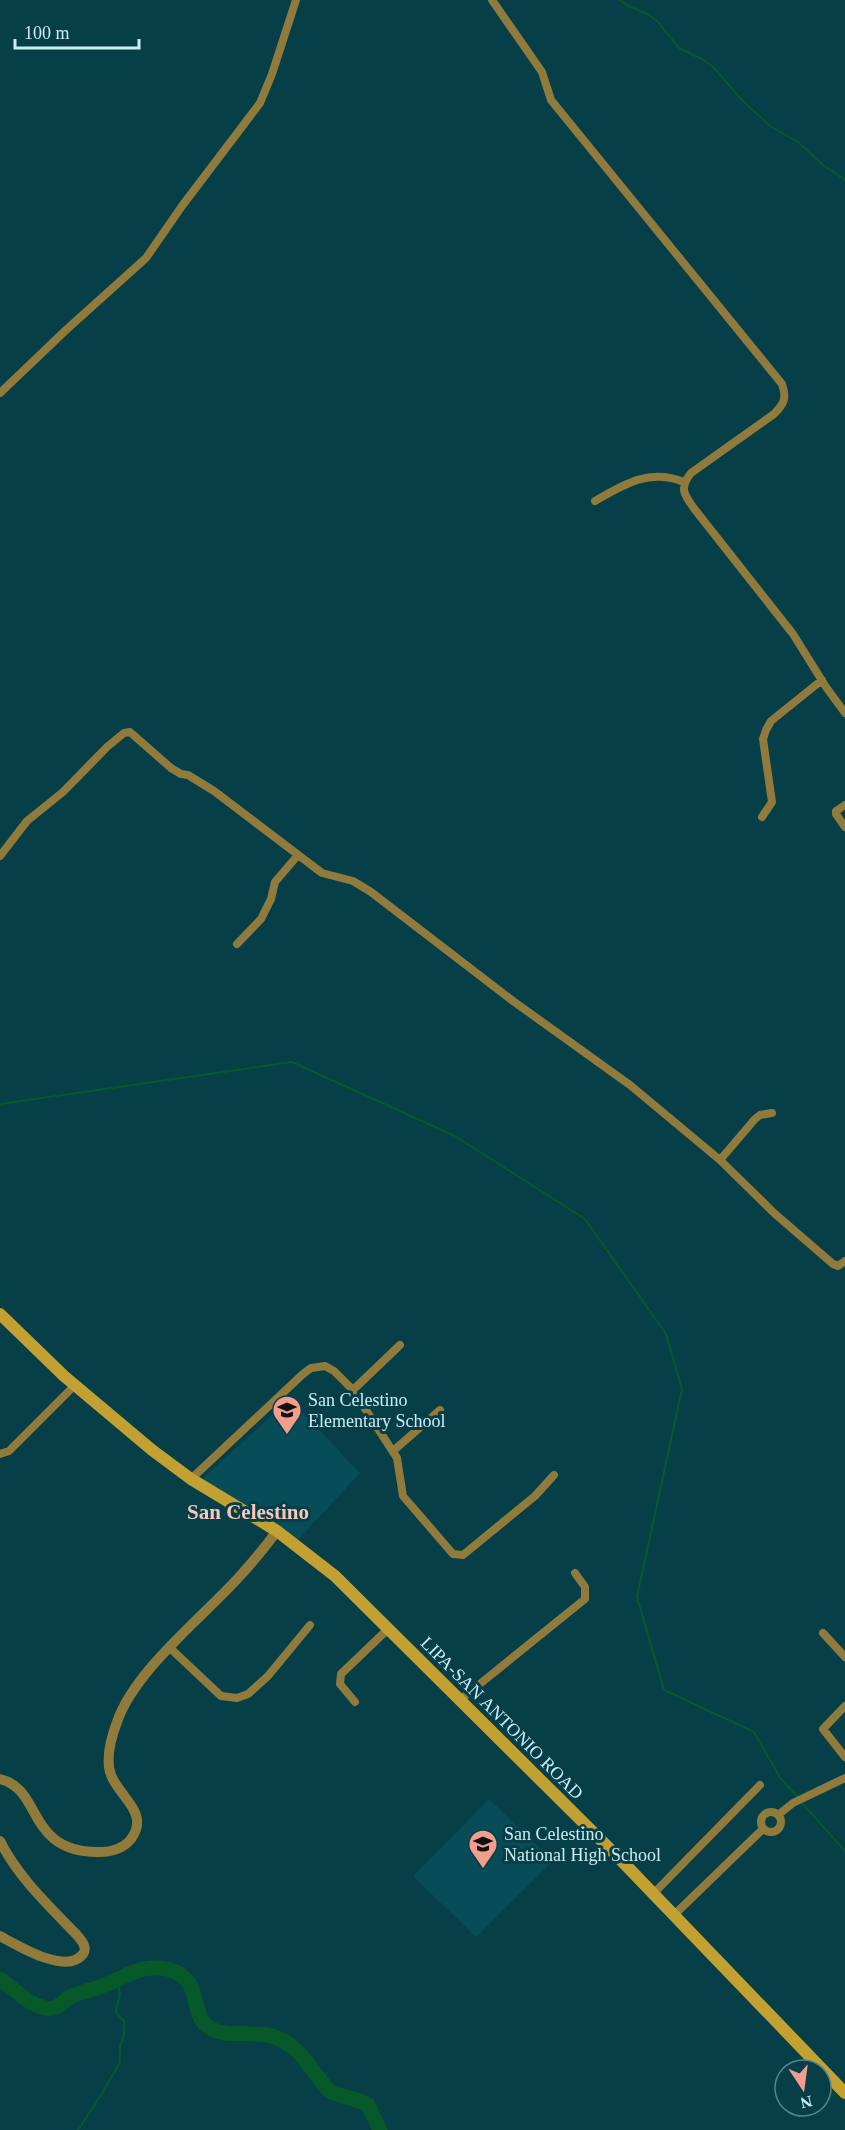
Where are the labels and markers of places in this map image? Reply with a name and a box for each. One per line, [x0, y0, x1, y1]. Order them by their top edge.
place label: San Celestino Elementary School [308, 1390, 445, 1431]
school or university icon: San Celestino Elementary School [271, 1394, 303, 1436]
place label: San Celestino National High School [504, 1824, 661, 1865]
school or university icon: San Celestino National High School [467, 1828, 499, 1870]

